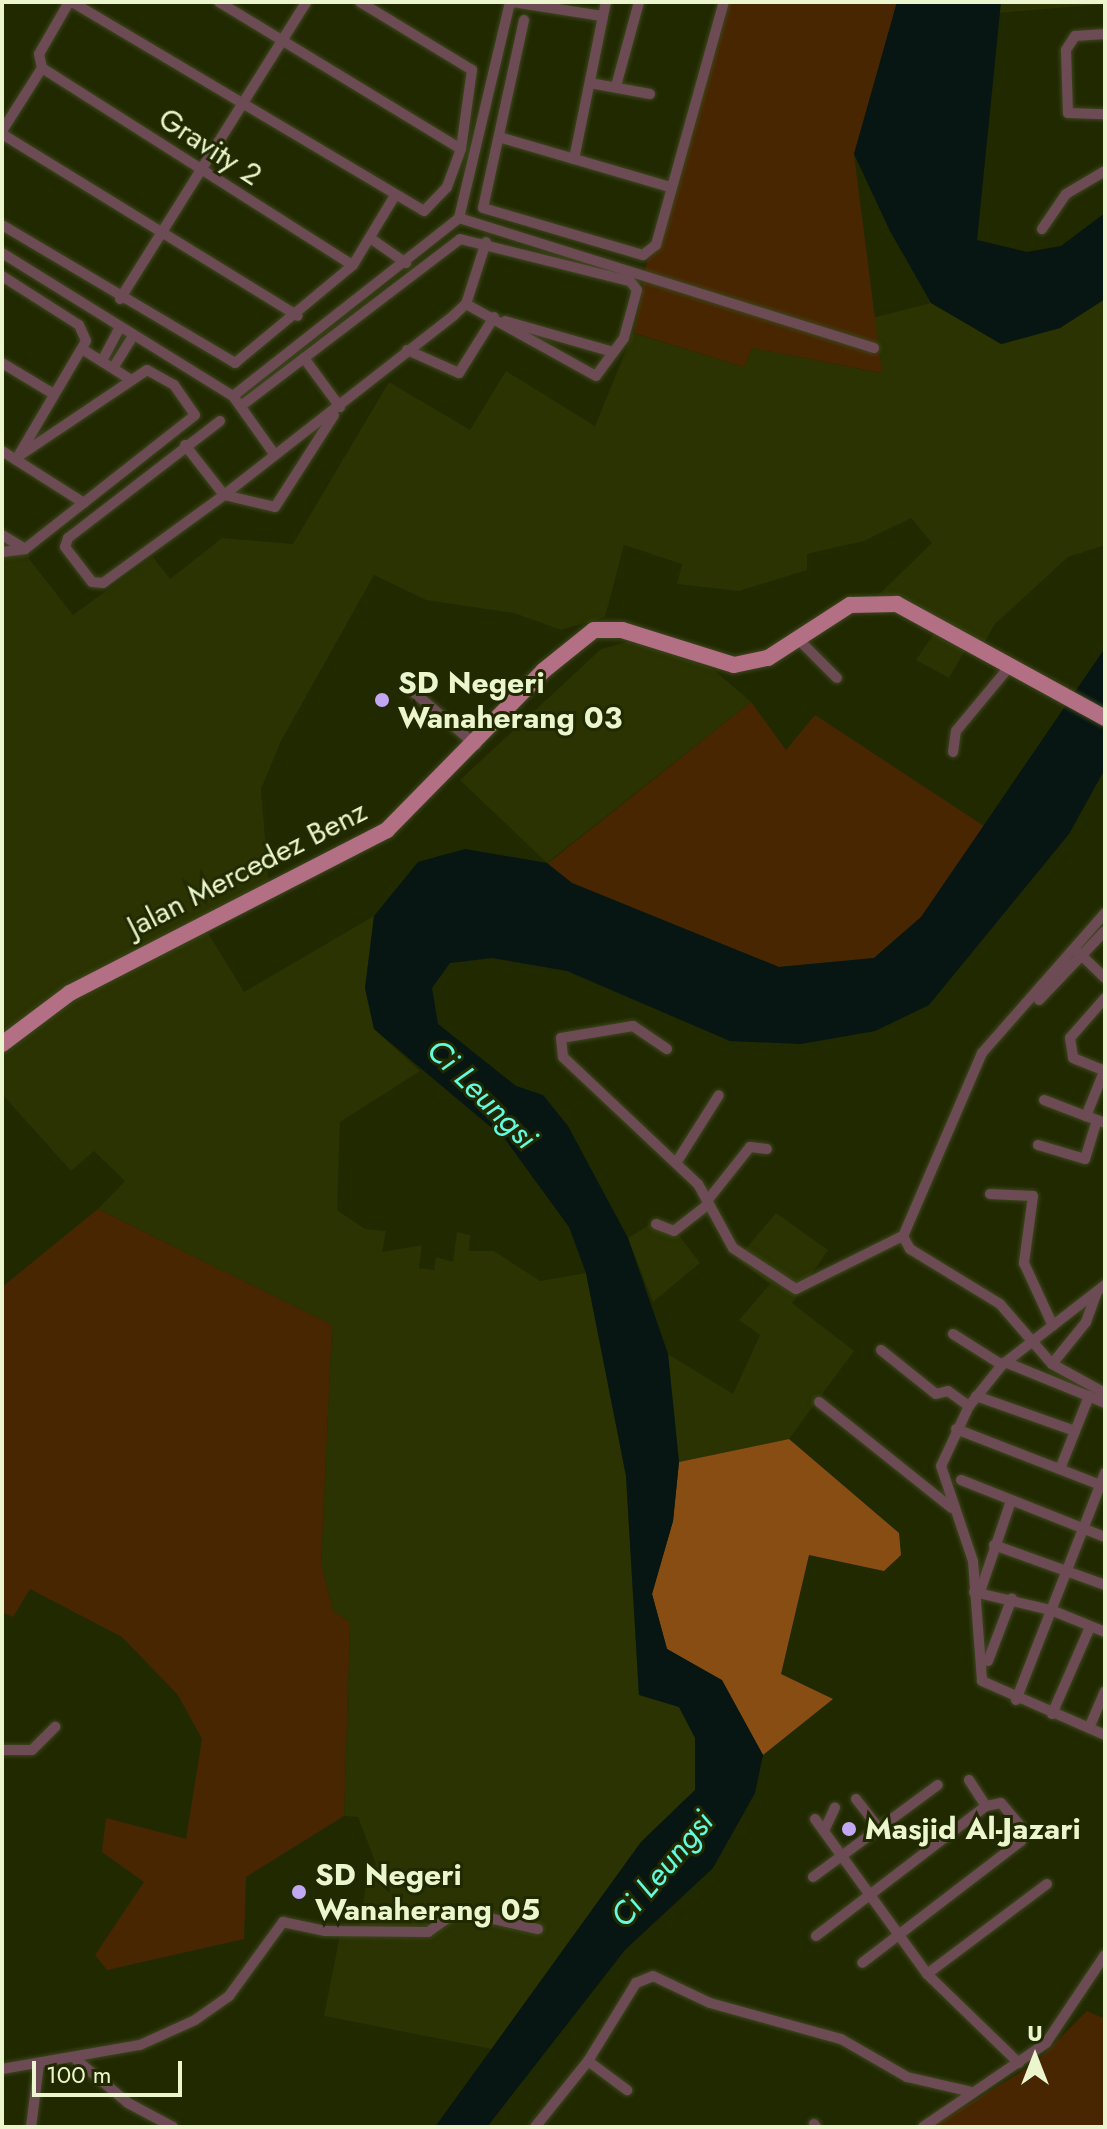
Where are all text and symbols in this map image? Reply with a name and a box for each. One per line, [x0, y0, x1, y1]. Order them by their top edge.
street label: Gravity 2 [152, 101, 268, 193]
place label: SD Negeri Wanaherang 03 [398, 665, 622, 736]
marker: SD Negeri Wanaherang 03 [373, 691, 391, 709]
street label: Jalan Mercedez Benz [121, 793, 373, 945]
water label: Ci Leungsi [419, 1031, 545, 1157]
water label: Ci Leungsi [602, 1803, 722, 1935]
place label: Masjid Al-Jazari [865, 1811, 1081, 1847]
marker: Masjid Al-Jazari [840, 1820, 858, 1838]
place label: SD Negeri Wanaherang 05 [315, 1857, 540, 1928]
marker: SD Negeri Wanaherang 05 [290, 1883, 308, 1901]
north arrow [995, 2017, 1075, 2097]
text: U [1027, 2017, 1043, 2049]
scale bar [36, 2045, 186, 2095]
text: 100 m [46, 2057, 112, 2092]

